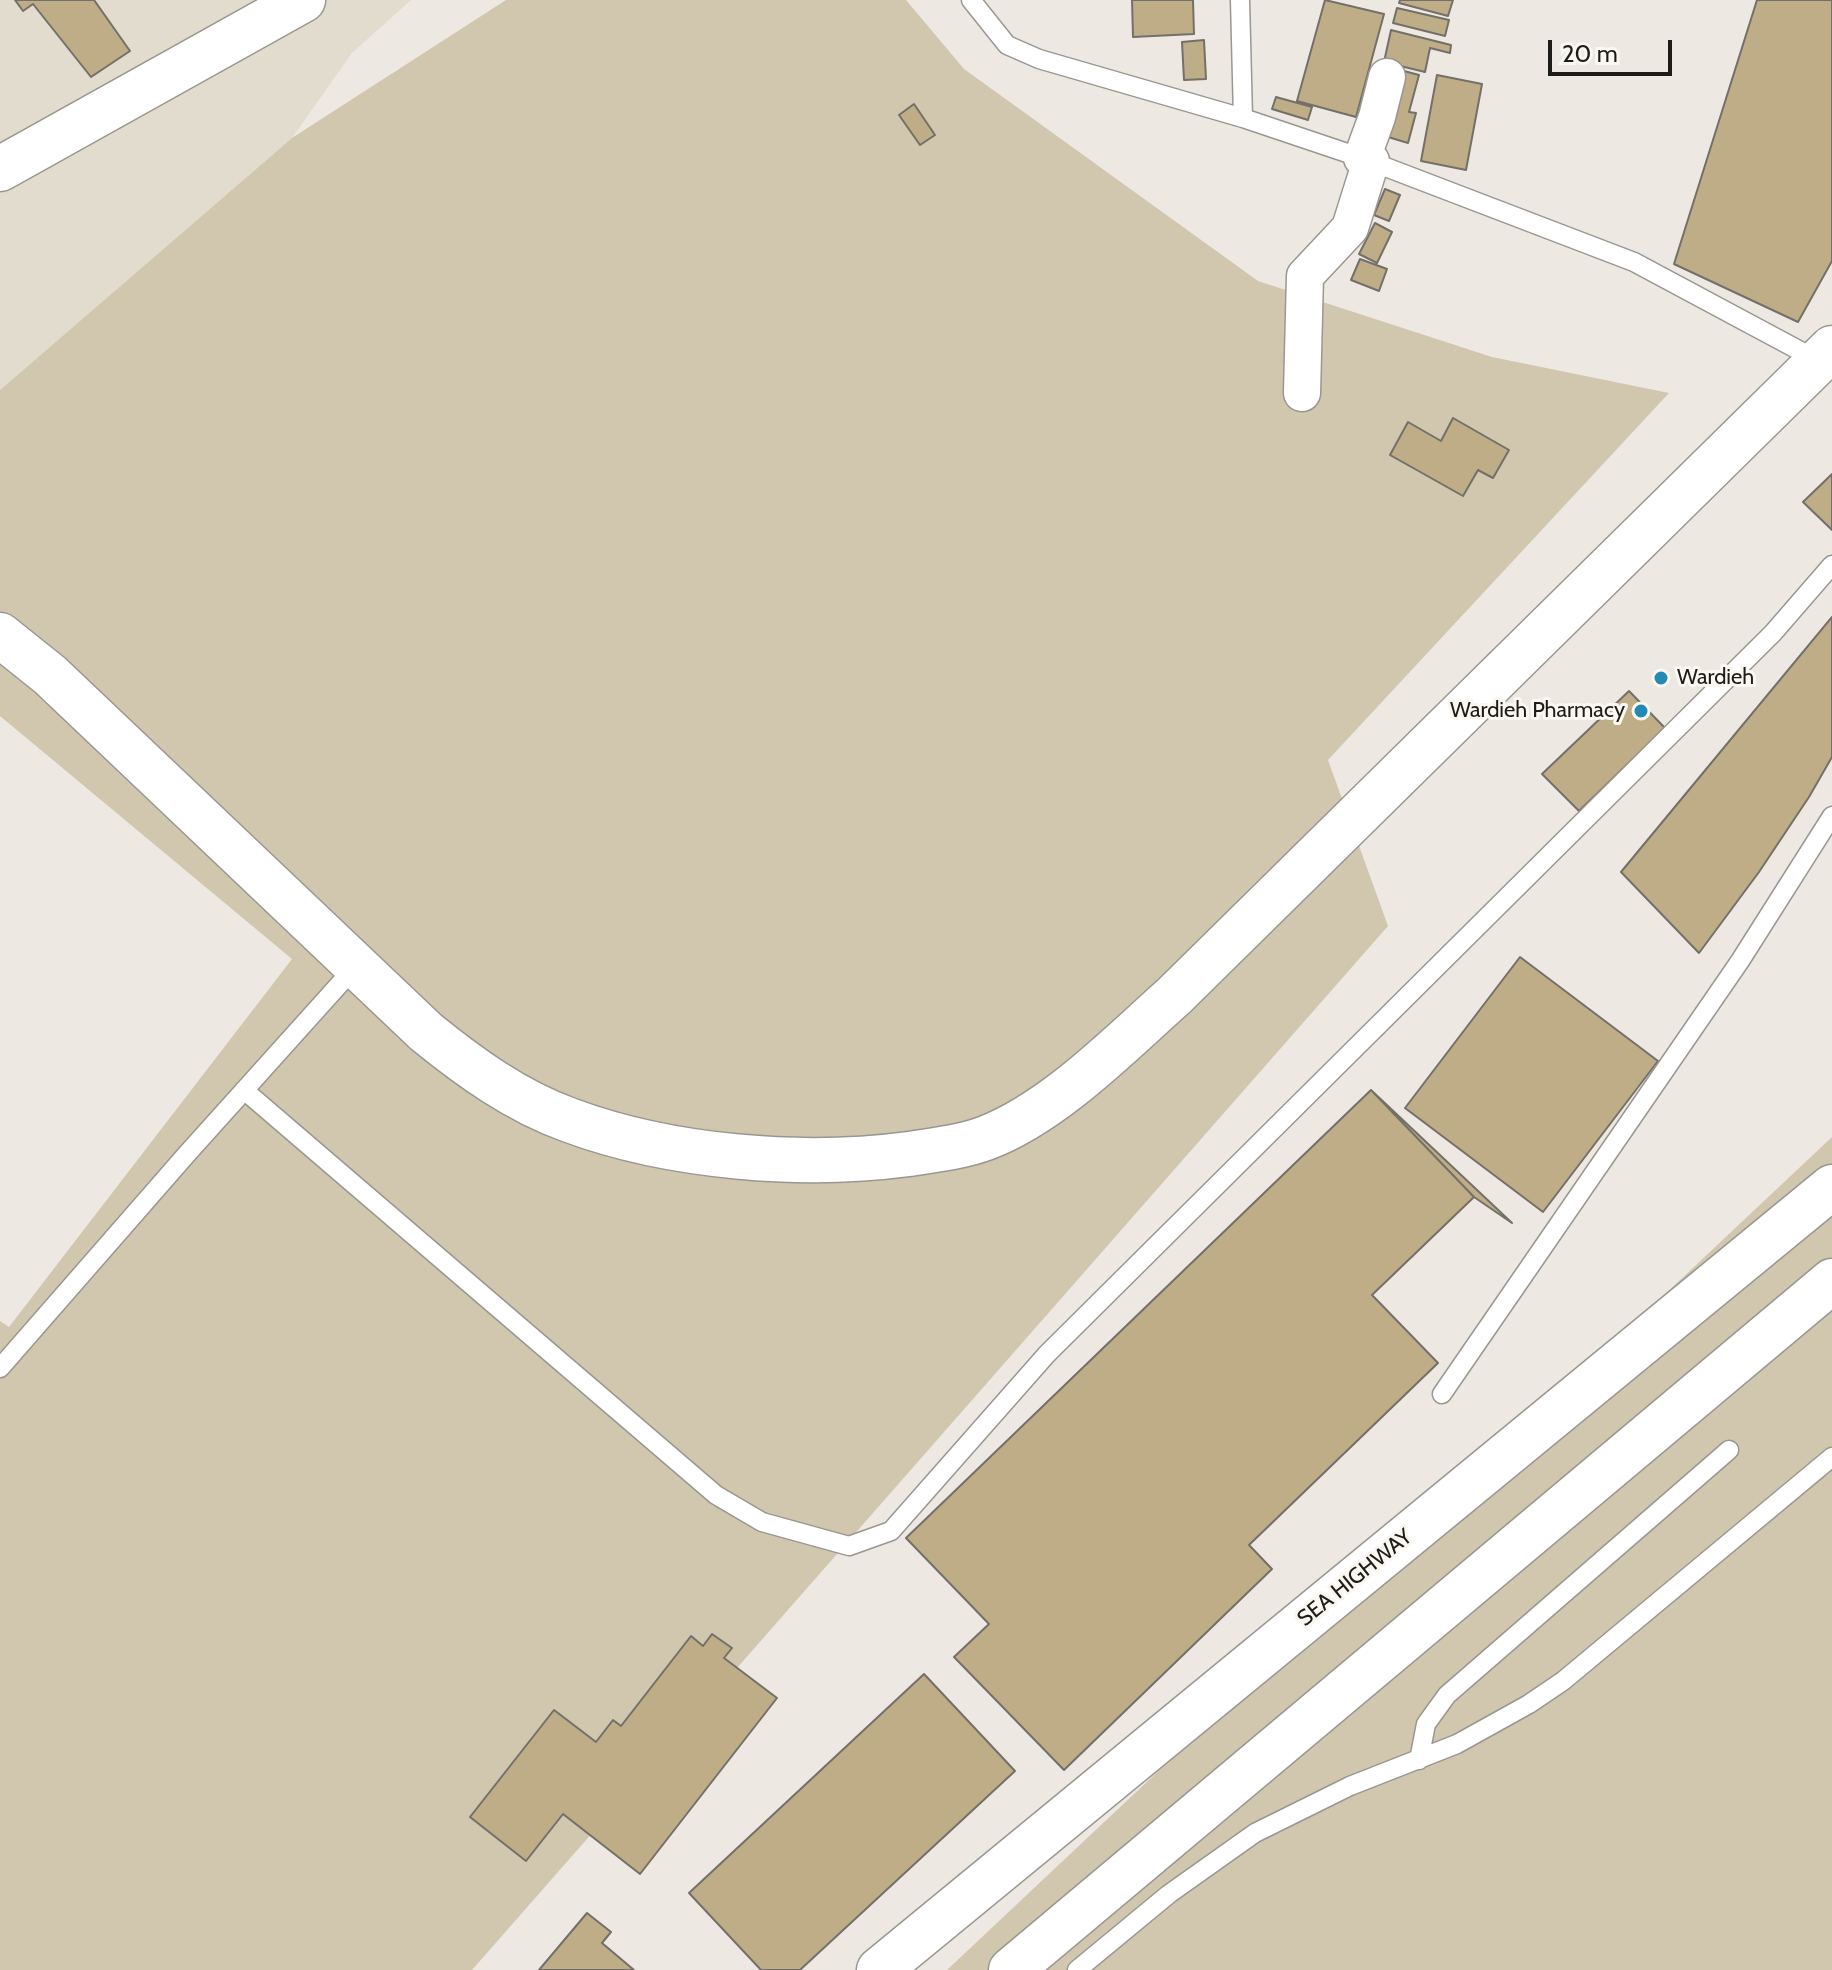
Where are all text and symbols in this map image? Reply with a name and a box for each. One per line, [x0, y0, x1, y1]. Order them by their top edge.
scale bar [1552, 24, 1676, 74]
text: 20 m [1562, 39, 1618, 68]
place label: Wardieh [1677, 665, 1754, 691]
marker: Wardieh [1652, 669, 1670, 687]
place label: Wardieh Pharmacy [1450, 698, 1625, 724]
marker: Wardieh Pharmacy [1632, 702, 1650, 720]
street label: SEA HIGHWAY [1292, 1524, 1418, 1632]

